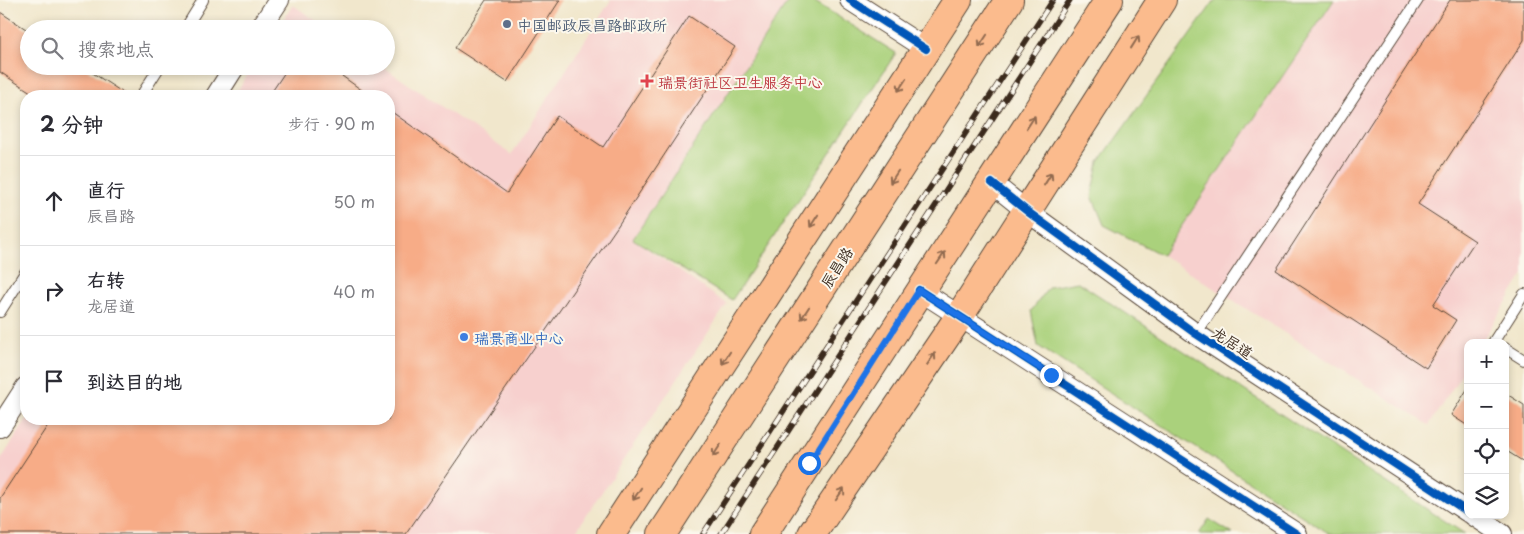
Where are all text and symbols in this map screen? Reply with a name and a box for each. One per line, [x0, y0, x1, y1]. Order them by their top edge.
place label: 中国邮政辰昌路邮政所 [517, 13, 667, 36]
marker: 中国邮政辰昌路邮政所 [501, 18, 513, 30]
search box [20, 20, 395, 75]
icon: search [38, 34, 66, 62]
text: 搜索地点 [78, 34, 154, 62]
one-way arrow [977, 34, 988, 48]
one-way arrow [1130, 35, 1141, 49]
place label: 瑞景街社区卫生服务中心 [658, 70, 823, 93]
marker: 瑞景街社区卫生服务中心 [640, 74, 654, 88]
one-way arrow [897, 78, 908, 92]
text: 2 分钟 [40, 107, 103, 139]
text: 步行 · 90 m [288, 111, 375, 135]
one-way arrow [1026, 116, 1036, 130]
one-way arrow [889, 170, 899, 184]
one-way arrow [1044, 173, 1054, 187]
text: 直行 [87, 175, 125, 203]
icon: ahead [40, 187, 68, 215]
text: 50 m [334, 189, 375, 213]
text: 辰昌路 [87, 203, 135, 227]
one-way arrow [809, 214, 819, 228]
street label: 辰昌路 [814, 242, 858, 292]
one-way arrow [936, 251, 946, 265]
text: 右转 [87, 265, 125, 293]
icon: right [40, 277, 68, 305]
text: 40 m [333, 279, 375, 303]
text: 龙居道 [87, 293, 135, 317]
one-way arrow [800, 306, 810, 320]
street label: 龙居道 [1208, 320, 1258, 364]
place label: 瑞景商业中心 [474, 326, 564, 349]
marker: 瑞景商业中心 [458, 331, 470, 343]
map controls [1464, 339, 1509, 519]
button: + [1464, 339, 1509, 384]
one-way arrow [720, 350, 730, 364]
one-way arrow [926, 352, 936, 366]
route end [1040, 364, 1063, 387]
icon: arrive [40, 367, 68, 395]
text: 到达目的地 [87, 367, 182, 395]
button: − [1464, 384, 1509, 429]
button: locate [1464, 429, 1509, 474]
one-way arrow [712, 442, 722, 456]
route start [798, 452, 821, 475]
button: layers [1464, 474, 1509, 519]
one-way arrow [632, 487, 642, 501]
one-way arrow [835, 487, 845, 501]

